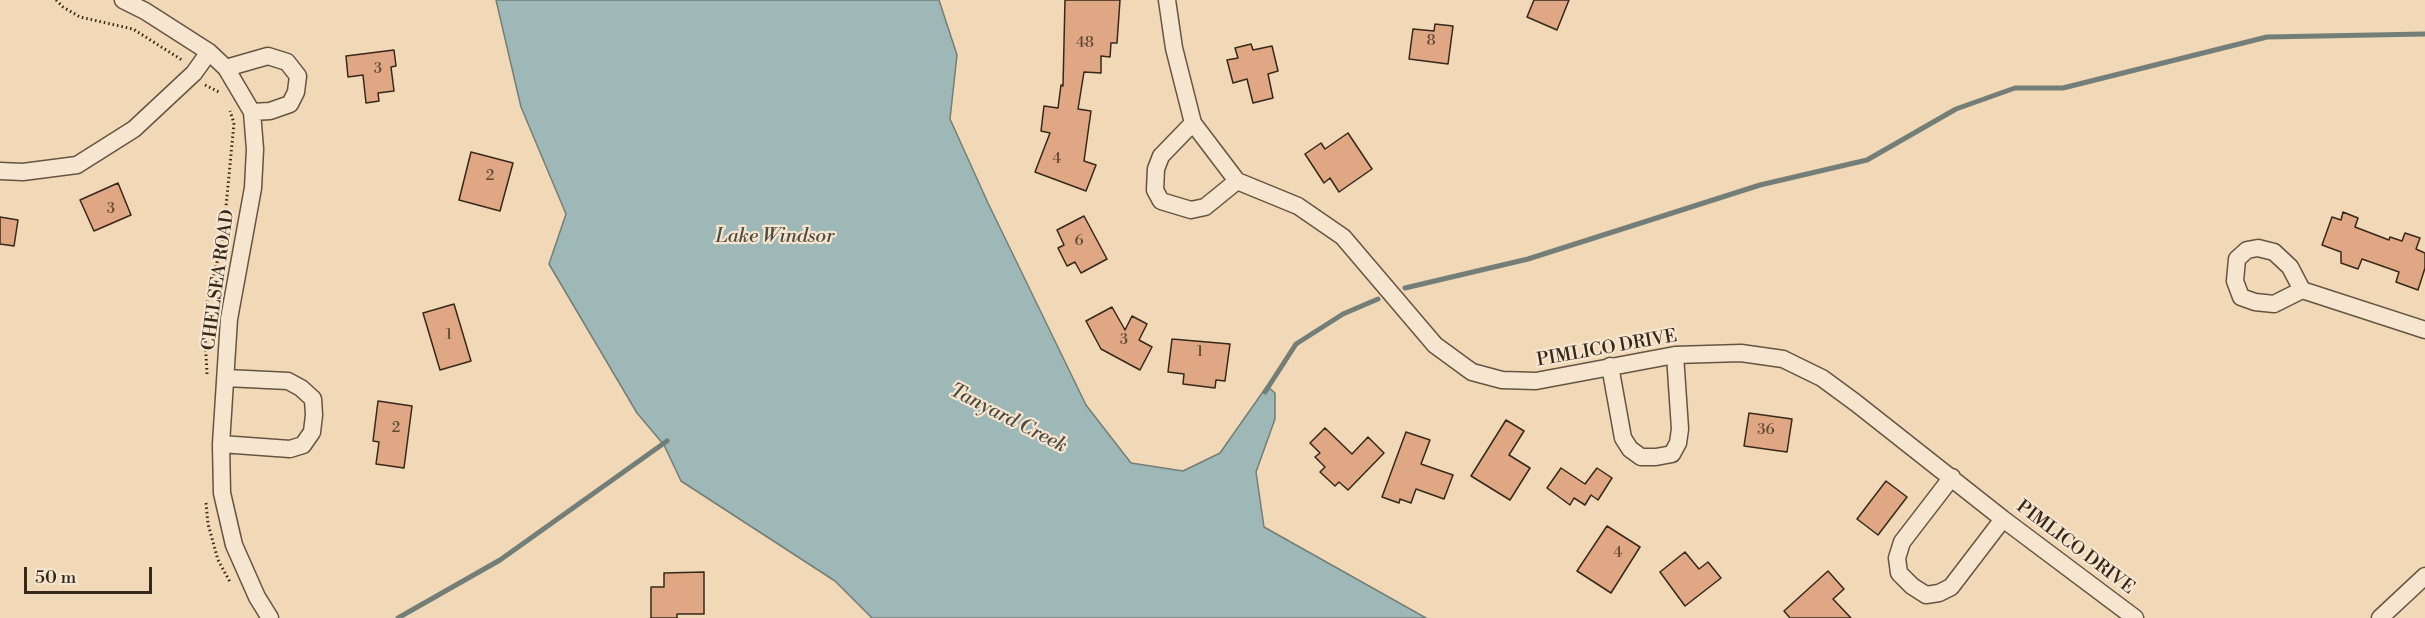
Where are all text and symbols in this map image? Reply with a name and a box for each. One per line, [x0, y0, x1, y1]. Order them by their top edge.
house number: 8 [1426, 32, 1436, 50]
house number: 48 [1076, 34, 1094, 52]
house number: 3 [374, 60, 382, 78]
house number: 4 [1053, 150, 1061, 168]
house number: 2 [486, 167, 494, 185]
house number: 3 [107, 200, 115, 218]
street label: CHELSEA ROAD [198, 208, 240, 352]
water label: Lake Windsor [715, 225, 835, 249]
house number: 6 [1074, 232, 1084, 250]
house number: 1 [446, 326, 452, 344]
street label: PIMLICO DRIVE [1535, 326, 1679, 372]
house number: 3 [1120, 331, 1128, 349]
house number: 1 [1197, 343, 1203, 361]
water label: Tanyard Creek [945, 379, 1071, 459]
house number: 2 [392, 419, 400, 437]
house number: 36 [1757, 421, 1775, 439]
street label: PIMLICO DRIVE [2012, 497, 2138, 599]
house number: 4 [1614, 544, 1622, 562]
scale bar [27, 555, 154, 593]
text: 50 m [35, 566, 76, 589]

